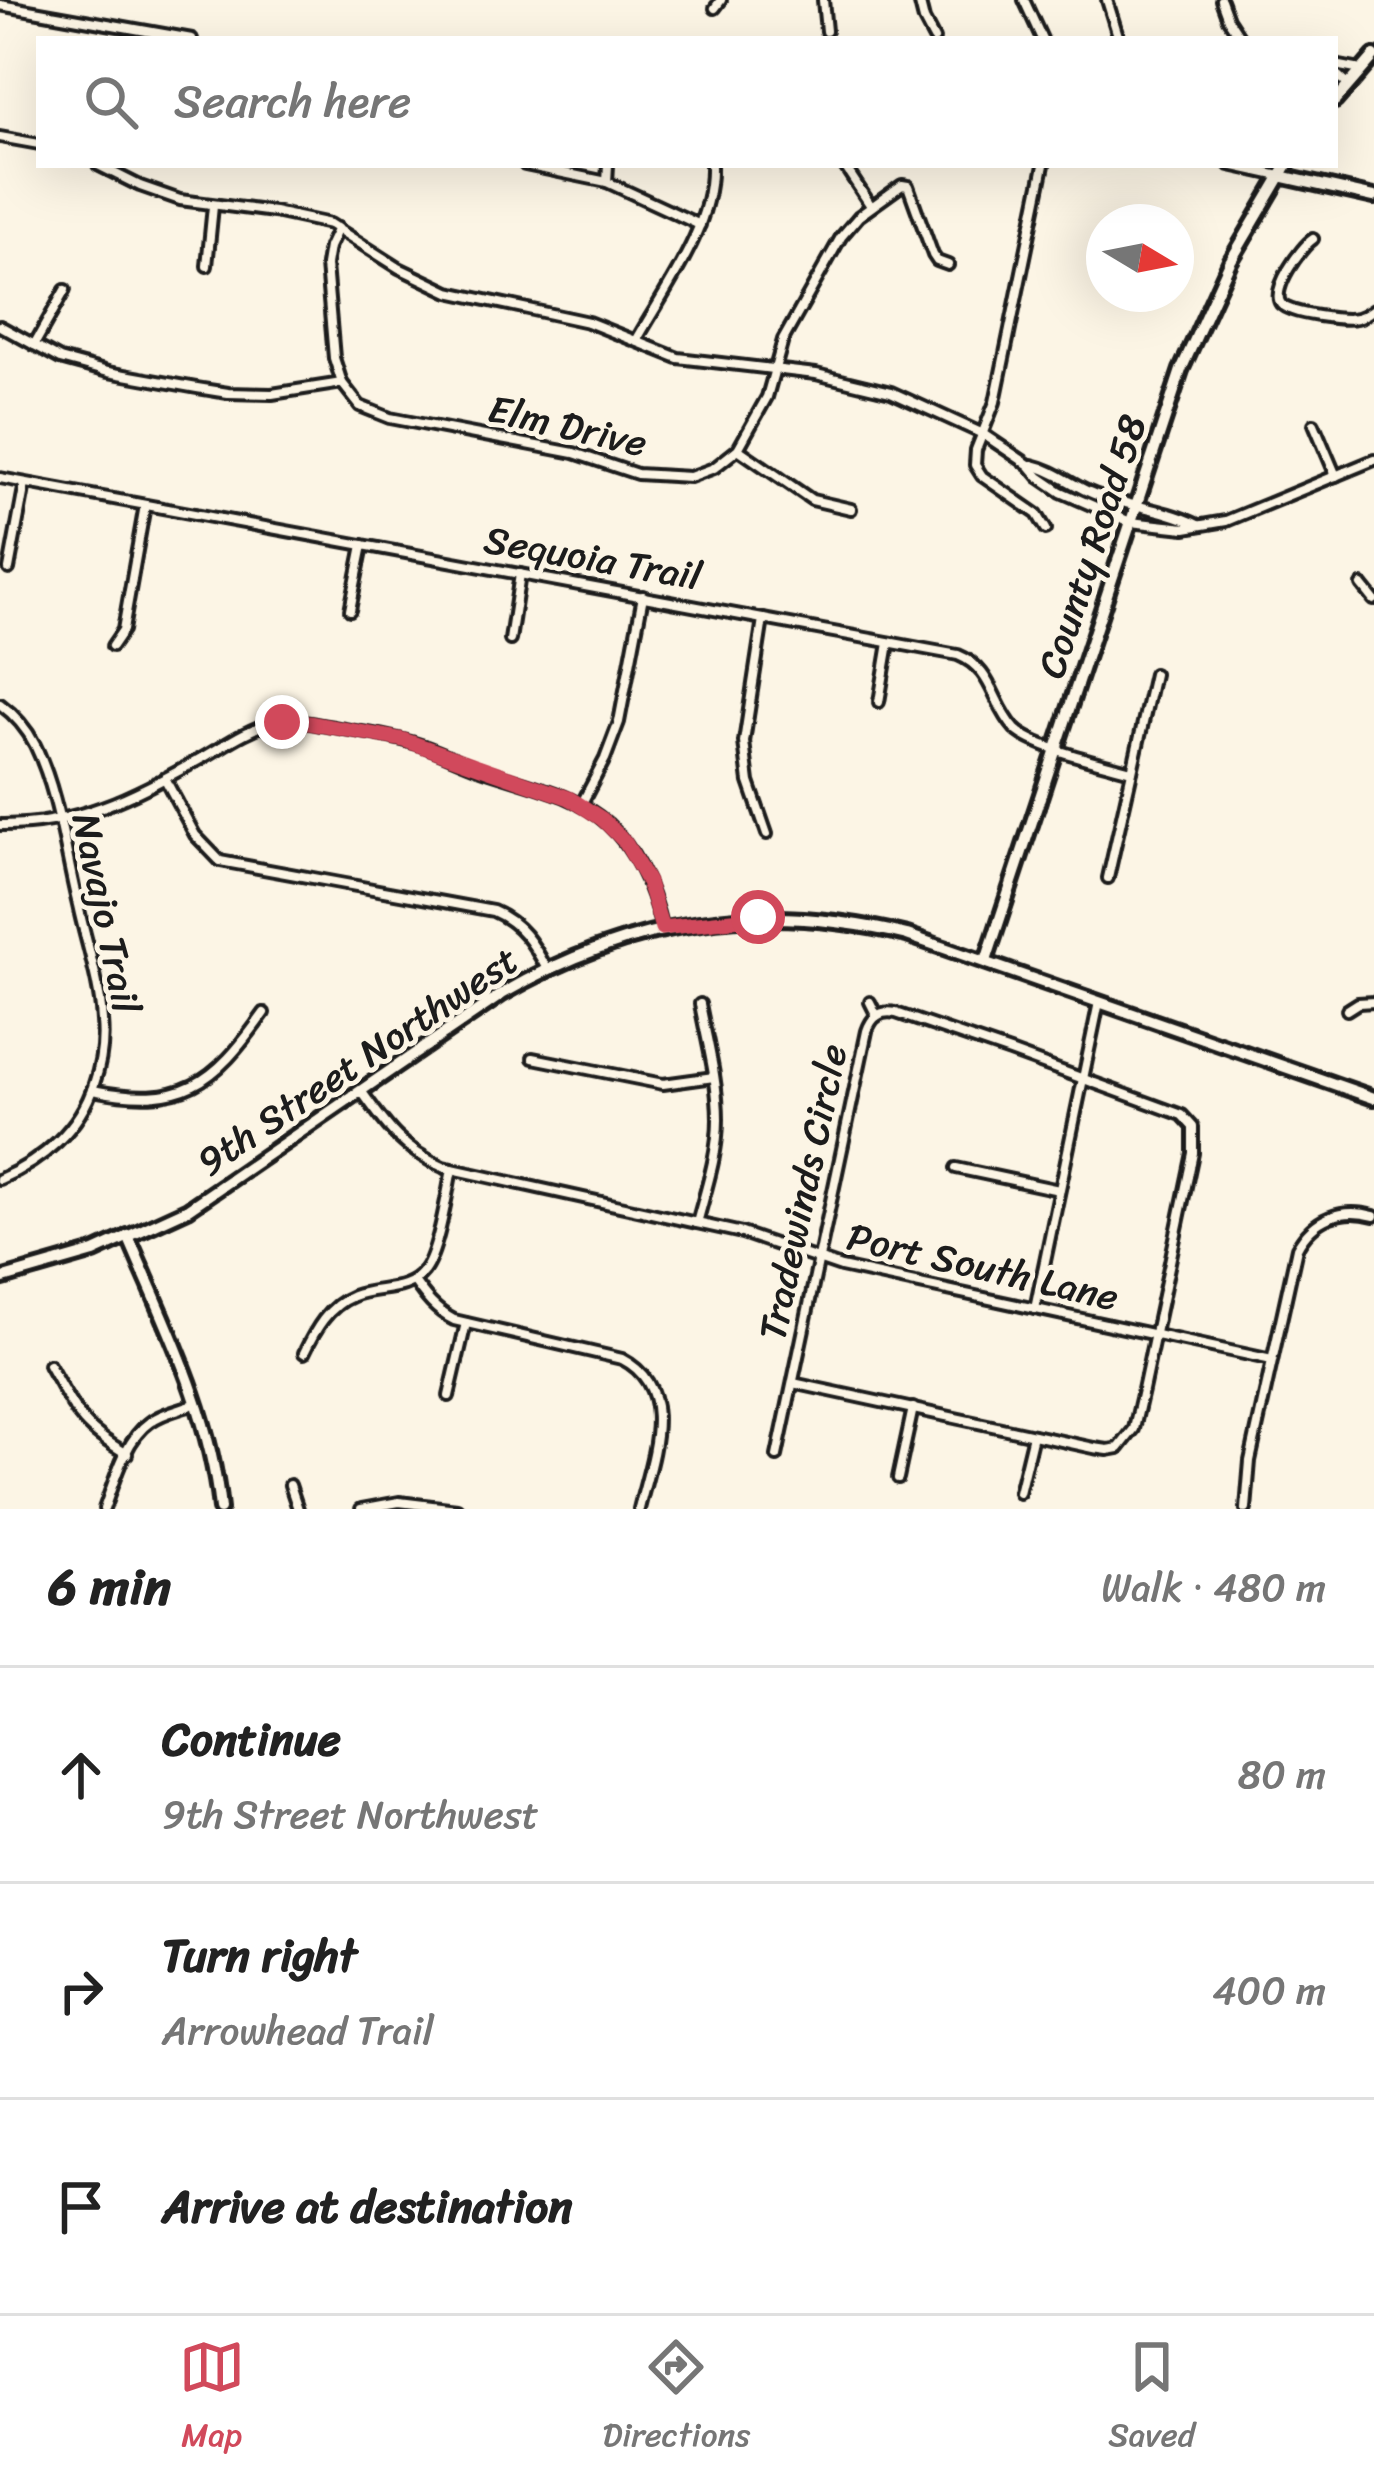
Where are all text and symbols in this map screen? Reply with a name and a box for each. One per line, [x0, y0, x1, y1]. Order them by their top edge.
search box [36, 36, 1338, 168]
text: Search here [174, 62, 411, 142]
icon: search [78, 69, 144, 135]
north arrow [1086, 204, 1194, 312]
street label: Elm Drive [482, 374, 654, 477]
street label: County Road 58 [1016, 405, 1167, 687]
street label: Sequoia Trail [479, 504, 708, 611]
route end [255, 695, 309, 749]
street label: Navajo Trail [52, 807, 162, 1021]
route start [731, 890, 785, 944]
street label: 9th Street Northwest [182, 926, 533, 1194]
street label: Tradewinds Circle [737, 1037, 868, 1347]
street label: Port South Lane [840, 1202, 1126, 1331]
text: 6 min [48, 1542, 171, 1632]
text: Walk · 480 m [1101, 1553, 1326, 1622]
text: Continue [162, 1700, 341, 1780]
text: 80 m [1238, 1740, 1326, 1809]
icon: ahead [48, 1742, 114, 1808]
text: 9th Street Northwest [162, 1780, 539, 1849]
text: Turn right [162, 1916, 357, 1996]
text: 400 m [1212, 1956, 1326, 2025]
icon: right [48, 1958, 114, 2024]
text: Arrowhead Trail [162, 1996, 434, 2065]
text: Arrive at destination [162, 2167, 572, 2247]
icon: arrive [48, 2174, 114, 2240]
tab: Map [179, 2334, 245, 2464]
tab: Directions [603, 2334, 750, 2464]
tab: Saved [1108, 2334, 1195, 2464]

